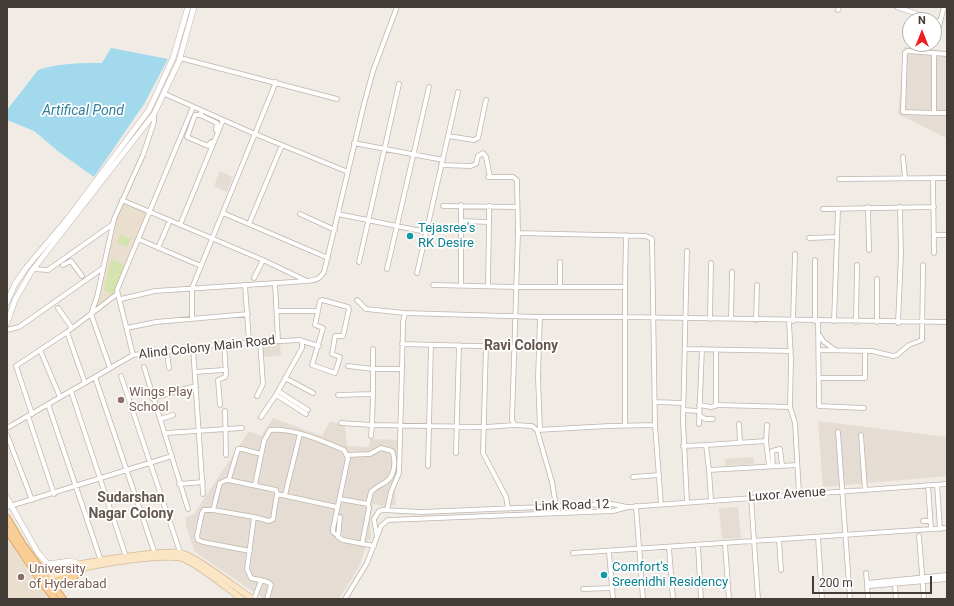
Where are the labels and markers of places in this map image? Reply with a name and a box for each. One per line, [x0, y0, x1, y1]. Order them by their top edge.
place label: Tejasree's RK Desire [418, 221, 475, 252]
marker: Tejasree's RK Desire [405, 231, 415, 241]
place label: Wings Play School [129, 385, 193, 416]
marker: Wings Play School [116, 395, 126, 405]
place label: Comfort's Sreenidhi Residency [612, 560, 728, 591]
place label: University of Hyderabad [29, 562, 107, 593]
marker: Comfort's Sreenidhi Residency [599, 570, 609, 580]
marker: University of Hyderabad [16, 572, 26, 582]

